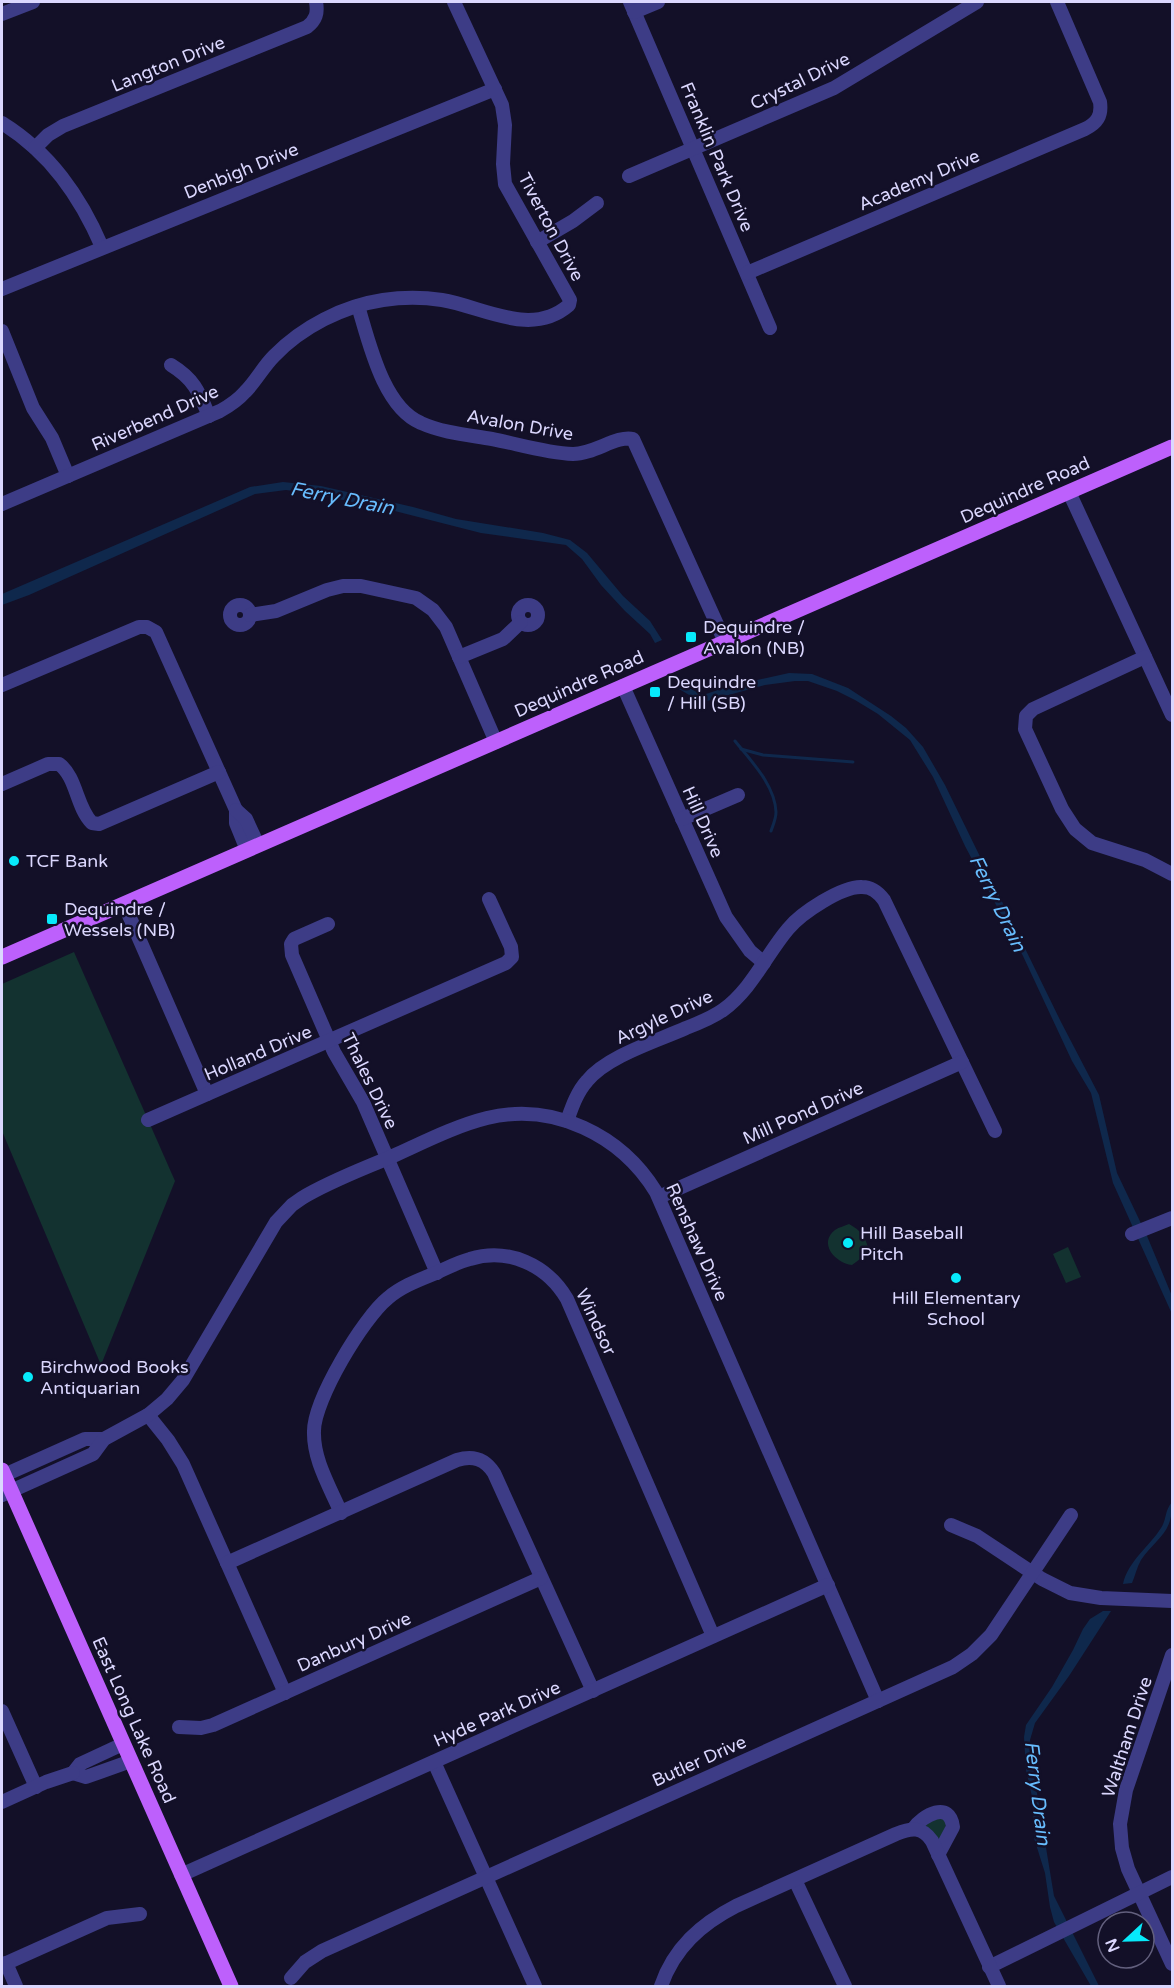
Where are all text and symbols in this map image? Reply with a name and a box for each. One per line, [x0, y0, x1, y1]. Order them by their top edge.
street label: Langton Drive [108, 31, 228, 97]
street label: Crystal Drive [747, 47, 853, 115]
street label: Franklin Park Drive [676, 79, 758, 235]
street label: Denbigh Drive [181, 138, 301, 204]
street label: Academy Drive [855, 145, 983, 215]
street label: Tiverton Drive [513, 169, 589, 285]
street label: Riverbend Drive [88, 380, 222, 456]
street label: Avalon Drive [465, 405, 575, 445]
street label: Dequindre Road [957, 452, 1093, 528]
water label: Ferry Drain [288, 477, 396, 521]
place label: Dequindre / Avalon (NB) [703, 616, 805, 659]
marker: Dequindre / Avalon (NB) [684, 630, 698, 644]
street label: Dequindre Road [511, 646, 647, 722]
place label: Dequindre / Hill (SB) [667, 671, 756, 714]
marker: Dequindre / Hill (SB) [648, 685, 662, 699]
street label: Hill Drive [678, 783, 728, 861]
place label: TCF Bank [26, 850, 108, 872]
water label: Ferry Drain [963, 851, 1031, 957]
marker: TCF Bank [7, 854, 21, 868]
place label: Dequindre / Wessels (NB) [64, 898, 175, 941]
marker: Dequindre / Wessels (NB) [45, 912, 59, 926]
street label: Argyle Drive [612, 985, 716, 1049]
street label: Holland Drive [201, 1020, 315, 1086]
street label: Thales Drive [337, 1029, 403, 1133]
street label: Mill Pond Drive [739, 1077, 867, 1149]
street label: Renshaw Drive [661, 1180, 733, 1304]
place label: Hill Baseball Pitch [860, 1222, 963, 1265]
marker: Hill Baseball Pitch [841, 1236, 855, 1250]
marker: Hill Elementary School [949, 1271, 963, 1285]
street label: Windsor [571, 1285, 621, 1359]
place label: Hill Elementary School [892, 1287, 1021, 1330]
place label: Birchwood Books Antiquarian [40, 1356, 189, 1399]
marker: Birchwood Books Antiquarian [21, 1370, 35, 1384]
street label: Danbury Drive [294, 1607, 414, 1677]
street label: East Long Lake Road [87, 1633, 181, 1807]
street label: Waltham Drive [1097, 1674, 1157, 1800]
street label: Hyde Park Drive [430, 1676, 564, 1752]
street label: Butler Drive [648, 1730, 750, 1792]
water label: Ferry Drain [1019, 1740, 1055, 1847]
north arrow [1096, 1910, 1156, 1970]
text: N [1101, 1936, 1125, 1955]

